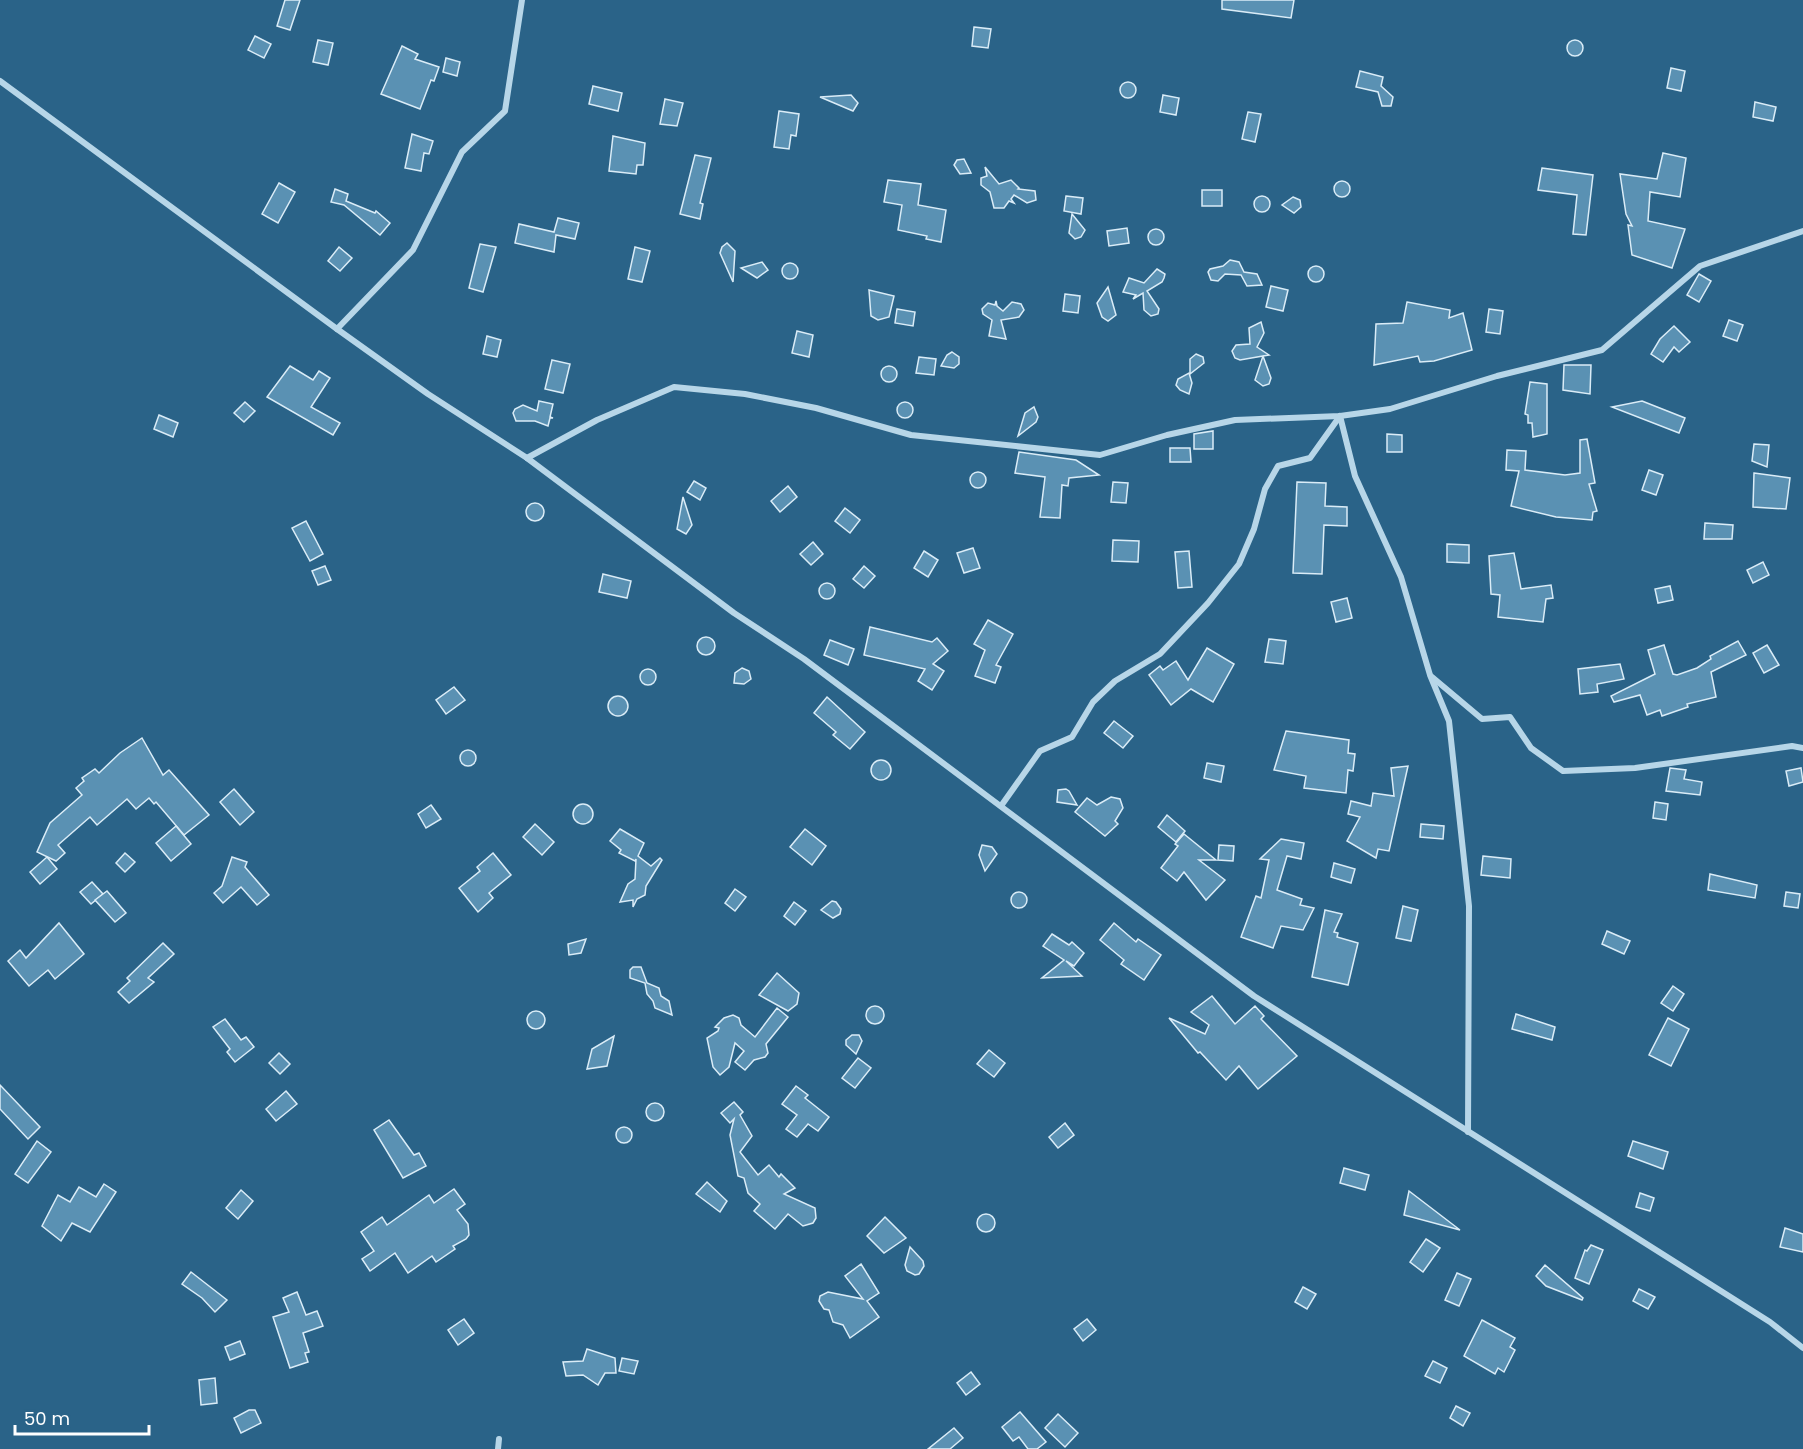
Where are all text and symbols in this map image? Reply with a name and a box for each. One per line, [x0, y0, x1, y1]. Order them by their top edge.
scale bar [15, 1398, 148, 1436]
text: 50 m [24, 1406, 70, 1431]

